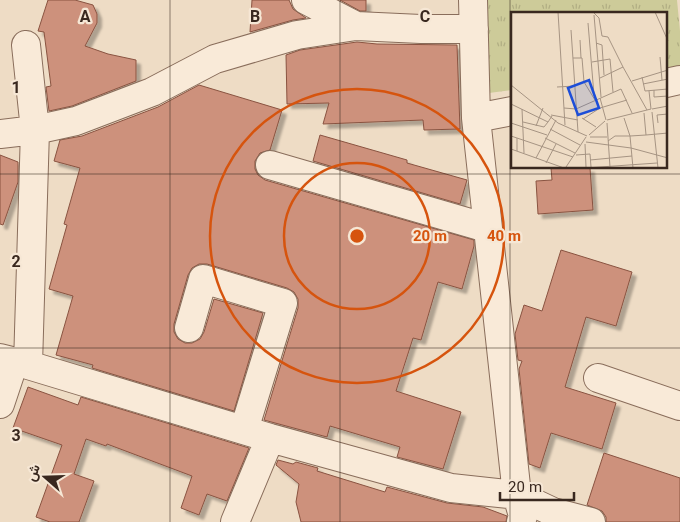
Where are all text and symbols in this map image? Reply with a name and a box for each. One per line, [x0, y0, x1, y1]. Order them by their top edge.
text: A [80, 6, 91, 31]
text: B [250, 6, 260, 31]
text: C [420, 6, 430, 31]
inset map [511, 12, 668, 169]
text: 1 [11, 77, 21, 102]
text: 20 m [413, 226, 447, 249]
text: 40 m [487, 226, 521, 249]
centre of rings [348, 227, 366, 245]
text: 2 [11, 251, 21, 276]
text: 3 [11, 425, 21, 450]
north arrow [20, 452, 70, 502]
text: ش [21, 461, 48, 485]
scale bar [500, 470, 574, 502]
text: 20 m [508, 477, 542, 500]

